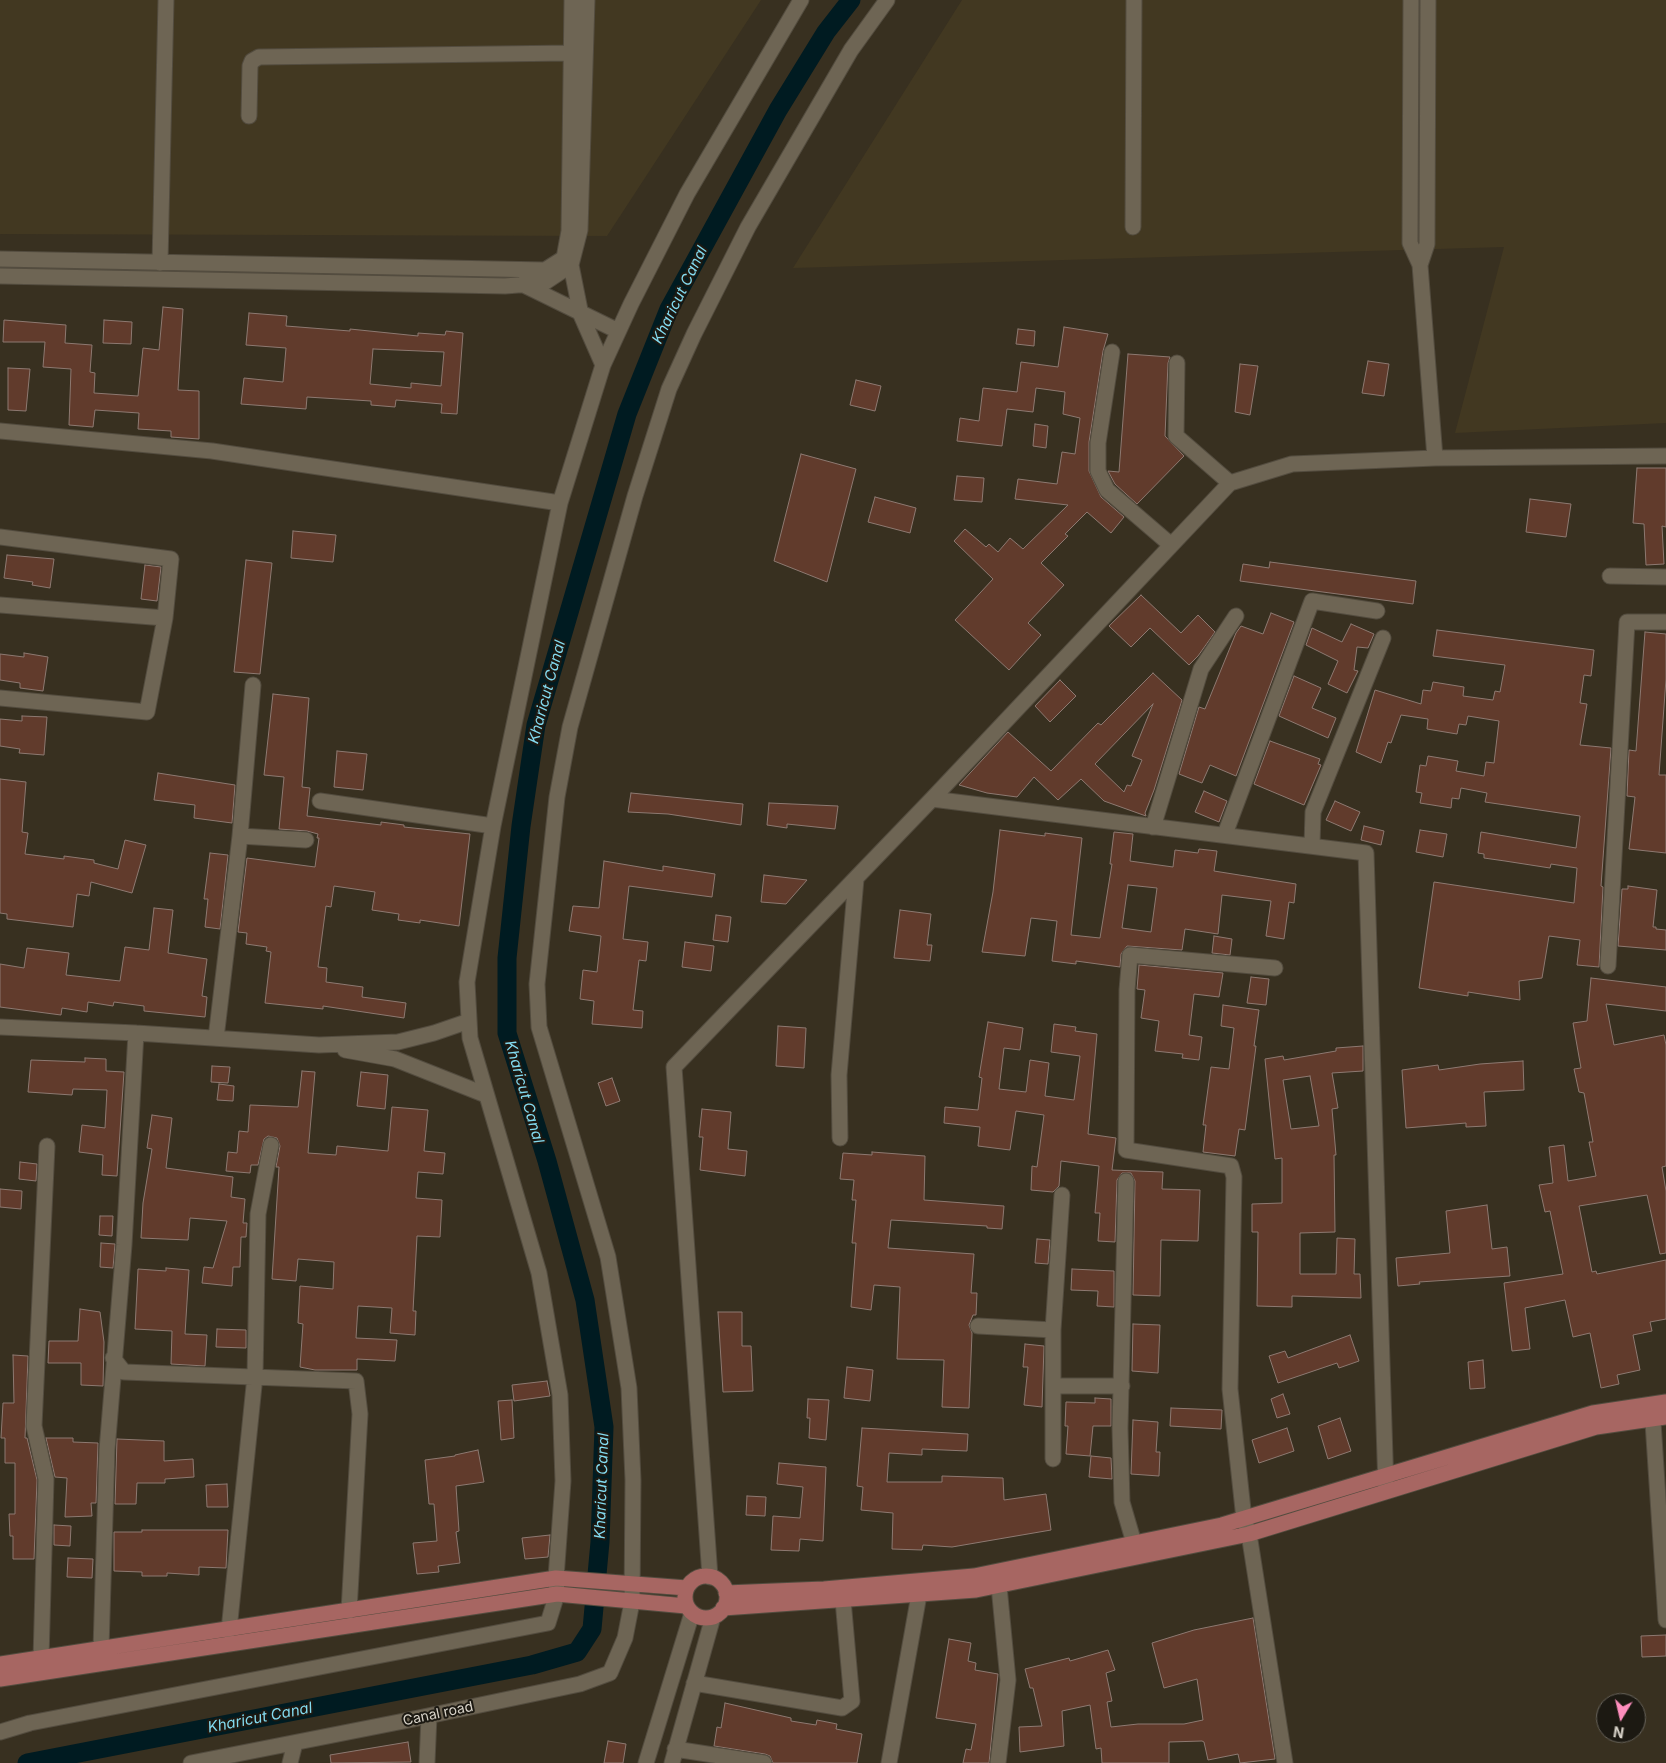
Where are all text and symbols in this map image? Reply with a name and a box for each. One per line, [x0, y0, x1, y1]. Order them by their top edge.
water label: Kharicut Canal [649, 243, 711, 347]
water label: Kharicut Canal [525, 638, 569, 746]
water label: Kharicut Canal [501, 1039, 547, 1145]
water label: Kharicut Canal [591, 1433, 613, 1539]
north arrow [1596, 1693, 1646, 1743]
street label: Canal road [401, 1698, 475, 1730]
water label: Kharicut Canal [206, 1699, 314, 1737]
text: N [1612, 1723, 1625, 1742]

